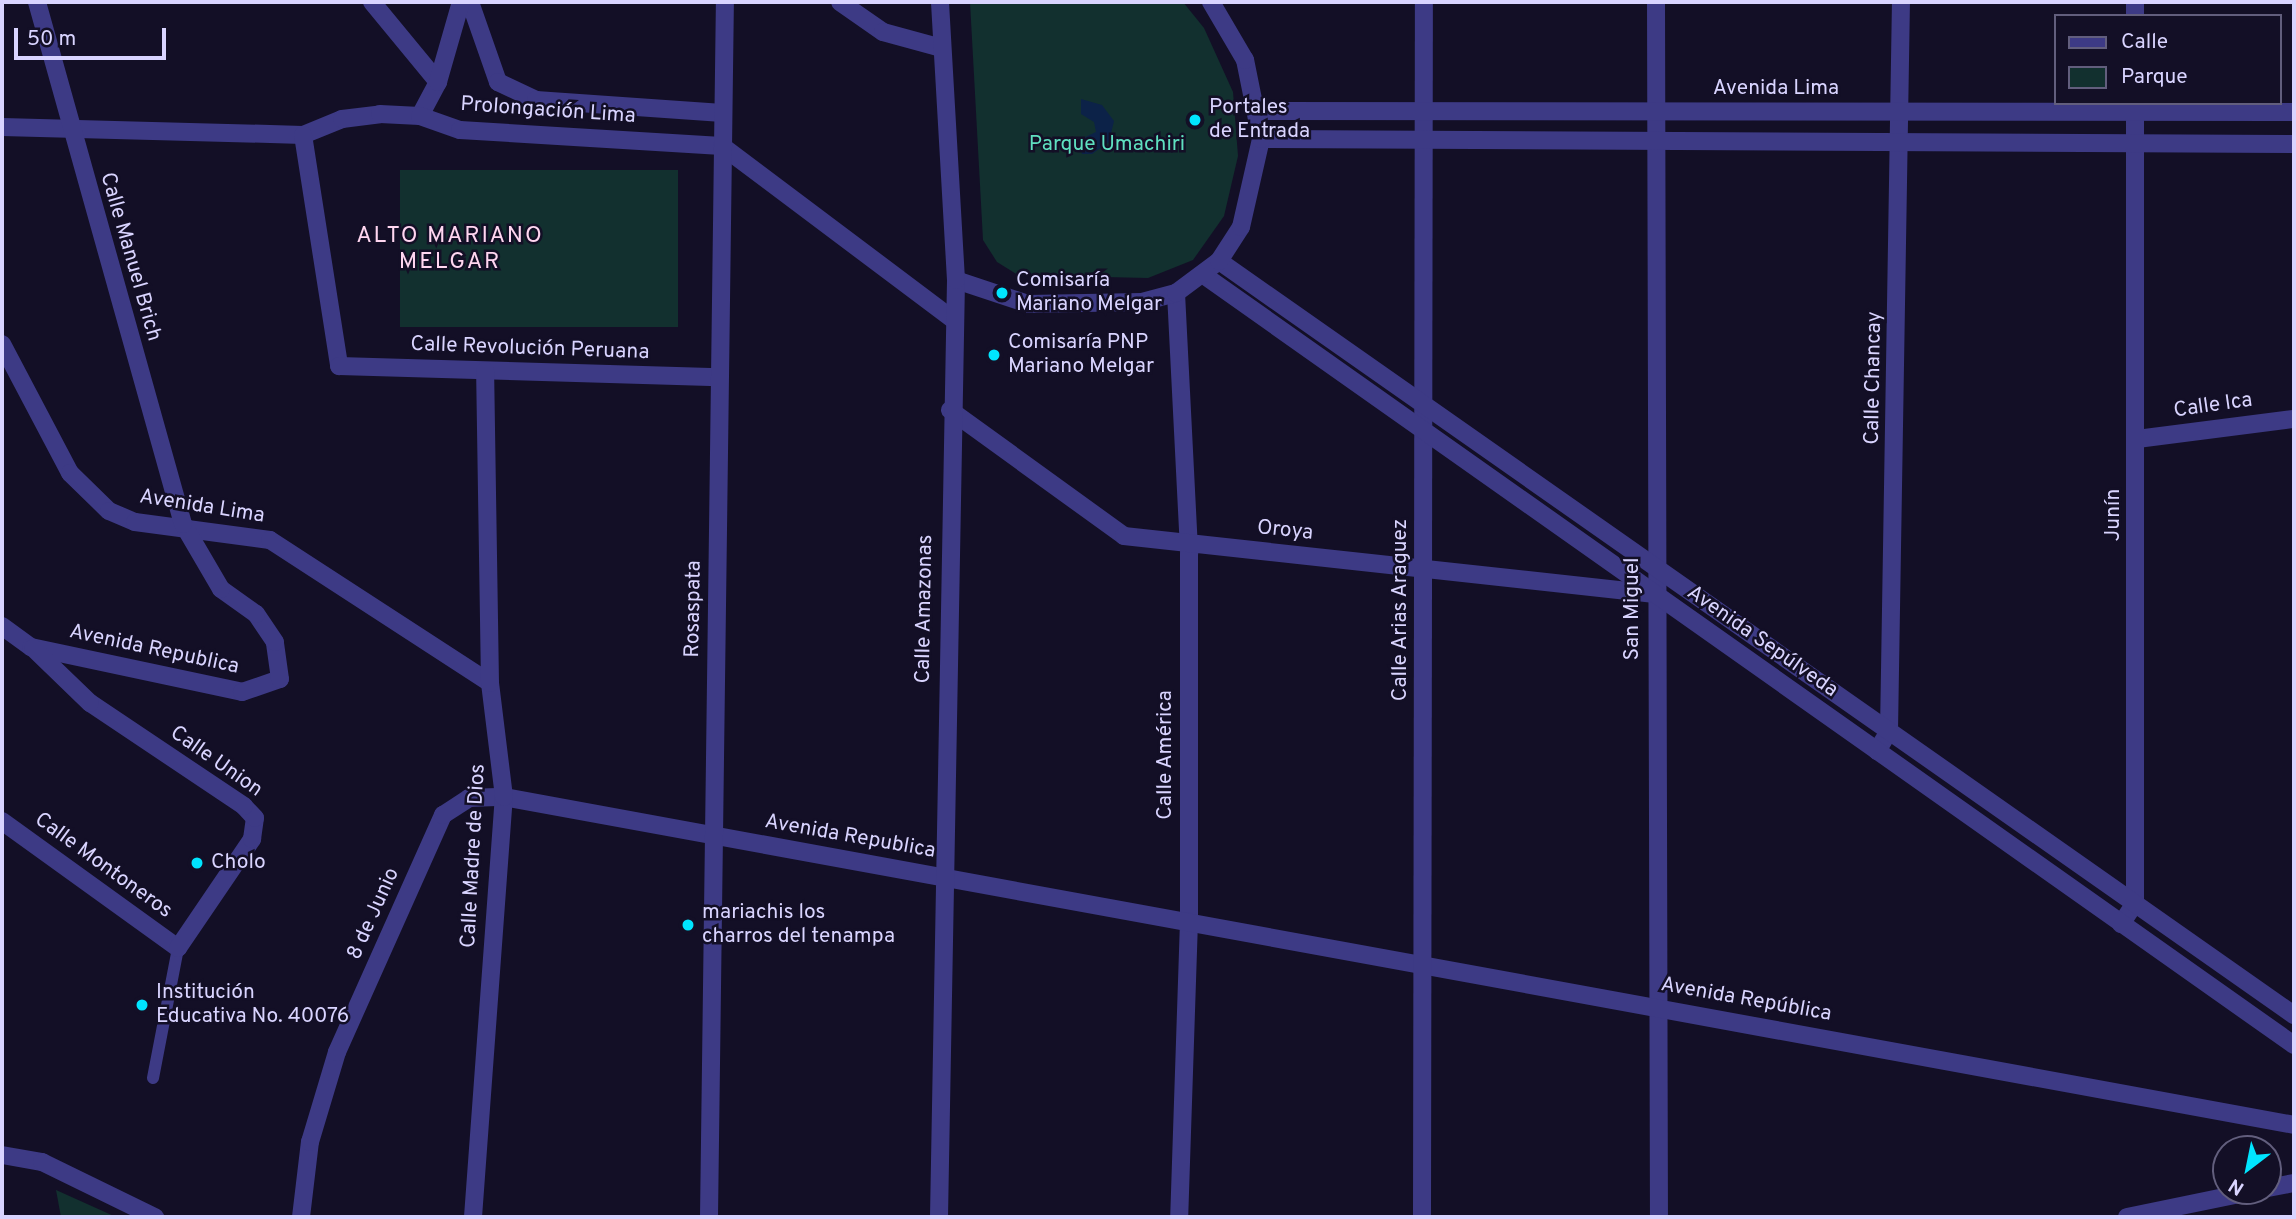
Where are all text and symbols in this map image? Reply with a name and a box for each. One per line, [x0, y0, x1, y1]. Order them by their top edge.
scale bar [18, 14, 170, 58]
legend [2054, 14, 2282, 105]
text: 50 m [27, 26, 76, 53]
text: Calle [2121, 29, 2168, 56]
text: Parque [2121, 64, 2188, 91]
street label: Avenida Lima [1713, 76, 1839, 102]
street label: Prolongación Lima [460, 92, 636, 130]
place label: Portales de Entrada [1209, 95, 1310, 145]
marker: Portales de Entrada [1187, 112, 1203, 128]
park label: Parque Umachiri [1029, 132, 1185, 158]
street label: Calle Manuel Brich [94, 170, 166, 344]
district label: ALTO MARIANO MELGAR [358, 223, 542, 277]
place label: Comisaría Mariano Melgar [1016, 268, 1162, 318]
marker: Comisaría Mariano Melgar [994, 285, 1010, 301]
street label: Calle Chancay [1860, 311, 1888, 445]
place label: Comisaría PNP Mariano Melgar [1008, 330, 1154, 380]
street label: Calle Revolución Peruana [410, 332, 650, 366]
marker: Comisaría PNP Mariano Melgar [986, 347, 1002, 363]
street label: Calle Ica [2172, 388, 2254, 424]
street label: Avenida Lima [138, 485, 266, 529]
street label: Junín [2101, 489, 2127, 541]
street label: Oroya [1256, 516, 1314, 546]
street label: Calle Arias Araguez [1388, 518, 1414, 702]
street label: Calle Amazonas [911, 534, 939, 684]
street label: San Miguel [1620, 557, 1646, 661]
street label: Rosaspata [681, 560, 707, 658]
street label: Avenida Sepúlveda [1682, 581, 1842, 703]
street label: Avenida Republica [67, 620, 241, 680]
street label: Calle América [1153, 690, 1179, 820]
street label: Calle Union [165, 721, 267, 803]
street label: Calle Madre de Dios [457, 763, 491, 949]
street label: Calle Montoneros [29, 808, 177, 924]
street label: Avenida Republica [763, 810, 937, 864]
place label: Cholo [211, 850, 266, 876]
marker: Cholo [189, 855, 205, 871]
street label: 8 de Junio [343, 864, 405, 964]
place label: mariachis los charros del tenampa [702, 900, 895, 950]
marker: mariachis los charros del tenampa [680, 917, 696, 933]
street label: Avenida República [1659, 973, 1833, 1027]
place label: Institución Educativa No. 40076 [156, 980, 349, 1030]
marker: Institución Educativa No. 40076 [134, 997, 150, 1013]
north arrow [2212, 1135, 2282, 1205]
text: N [2225, 1172, 2249, 1200]

